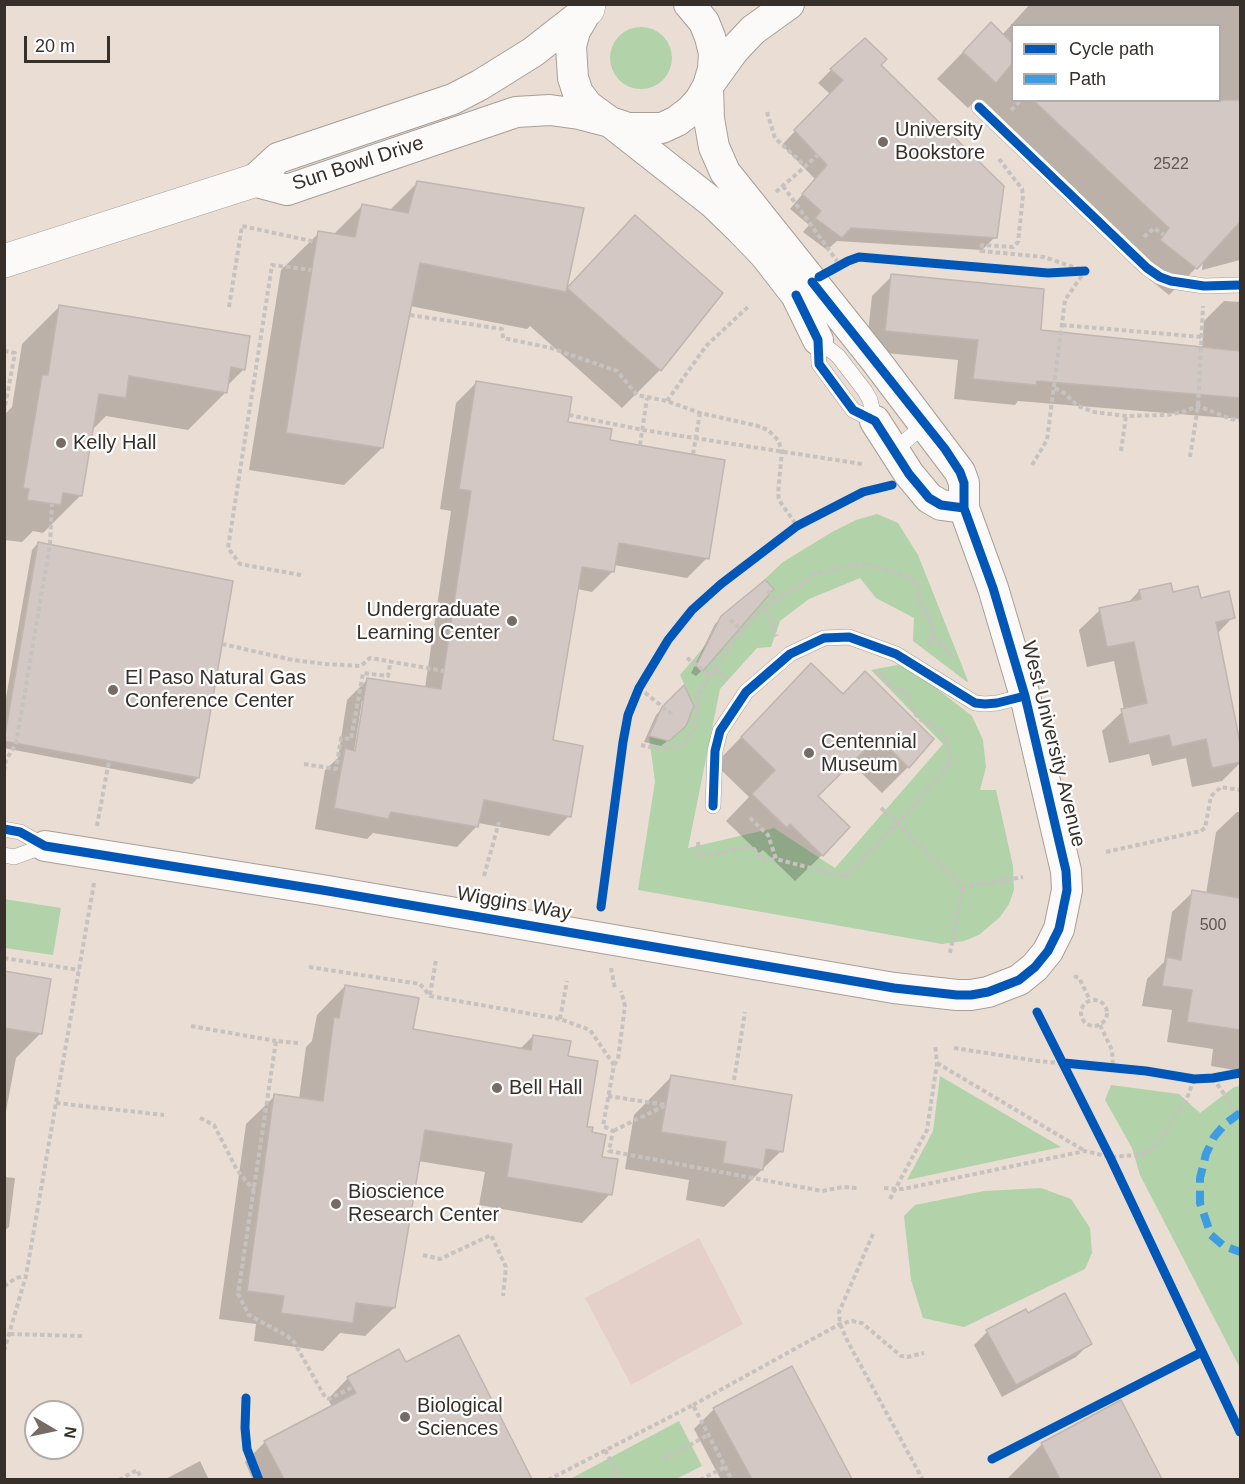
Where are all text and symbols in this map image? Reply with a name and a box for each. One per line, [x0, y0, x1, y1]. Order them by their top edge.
scale bar [27, 24, 112, 62]
legend [1011, 24, 1221, 102]
text: 20 m [35, 36, 75, 56]
text: Cycle path [1069, 39, 1154, 59]
text: Path [1069, 69, 1106, 89]
place label: University Bookstore [895, 118, 985, 165]
street label: Sun Bowl Drive [289, 131, 427, 197]
marker: University Bookstore [876, 135, 890, 149]
house number: 2522 [1153, 155, 1189, 175]
place label: Kelly Hall [73, 431, 156, 455]
marker: Kelly Hall [54, 436, 68, 450]
place label: Undergraduate Learning Center [357, 598, 500, 645]
marker: Undergraduate Learning Center [505, 614, 519, 628]
street label: West University Avenue [1016, 638, 1090, 850]
place label: El Paso Natural Gas Conference Center [125, 666, 306, 713]
marker: El Paso Natural Gas Conference Center [106, 683, 120, 697]
place label: Centennial Museum [821, 730, 917, 777]
marker: Centennial Museum [802, 746, 816, 760]
street label: Wiggins Way [455, 882, 573, 926]
house number: 500 [1200, 916, 1226, 936]
place label: Bell Hall [509, 1076, 582, 1100]
marker: Bell Hall [490, 1081, 504, 1095]
place label: Bioscience Research Center [348, 1180, 499, 1227]
marker: Bioscience Research Center [329, 1197, 343, 1211]
place label: Biological Sciences [417, 1394, 503, 1441]
north arrow [24, 1400, 84, 1460]
marker: Biological Sciences [398, 1410, 412, 1424]
text: N [61, 1426, 80, 1440]

